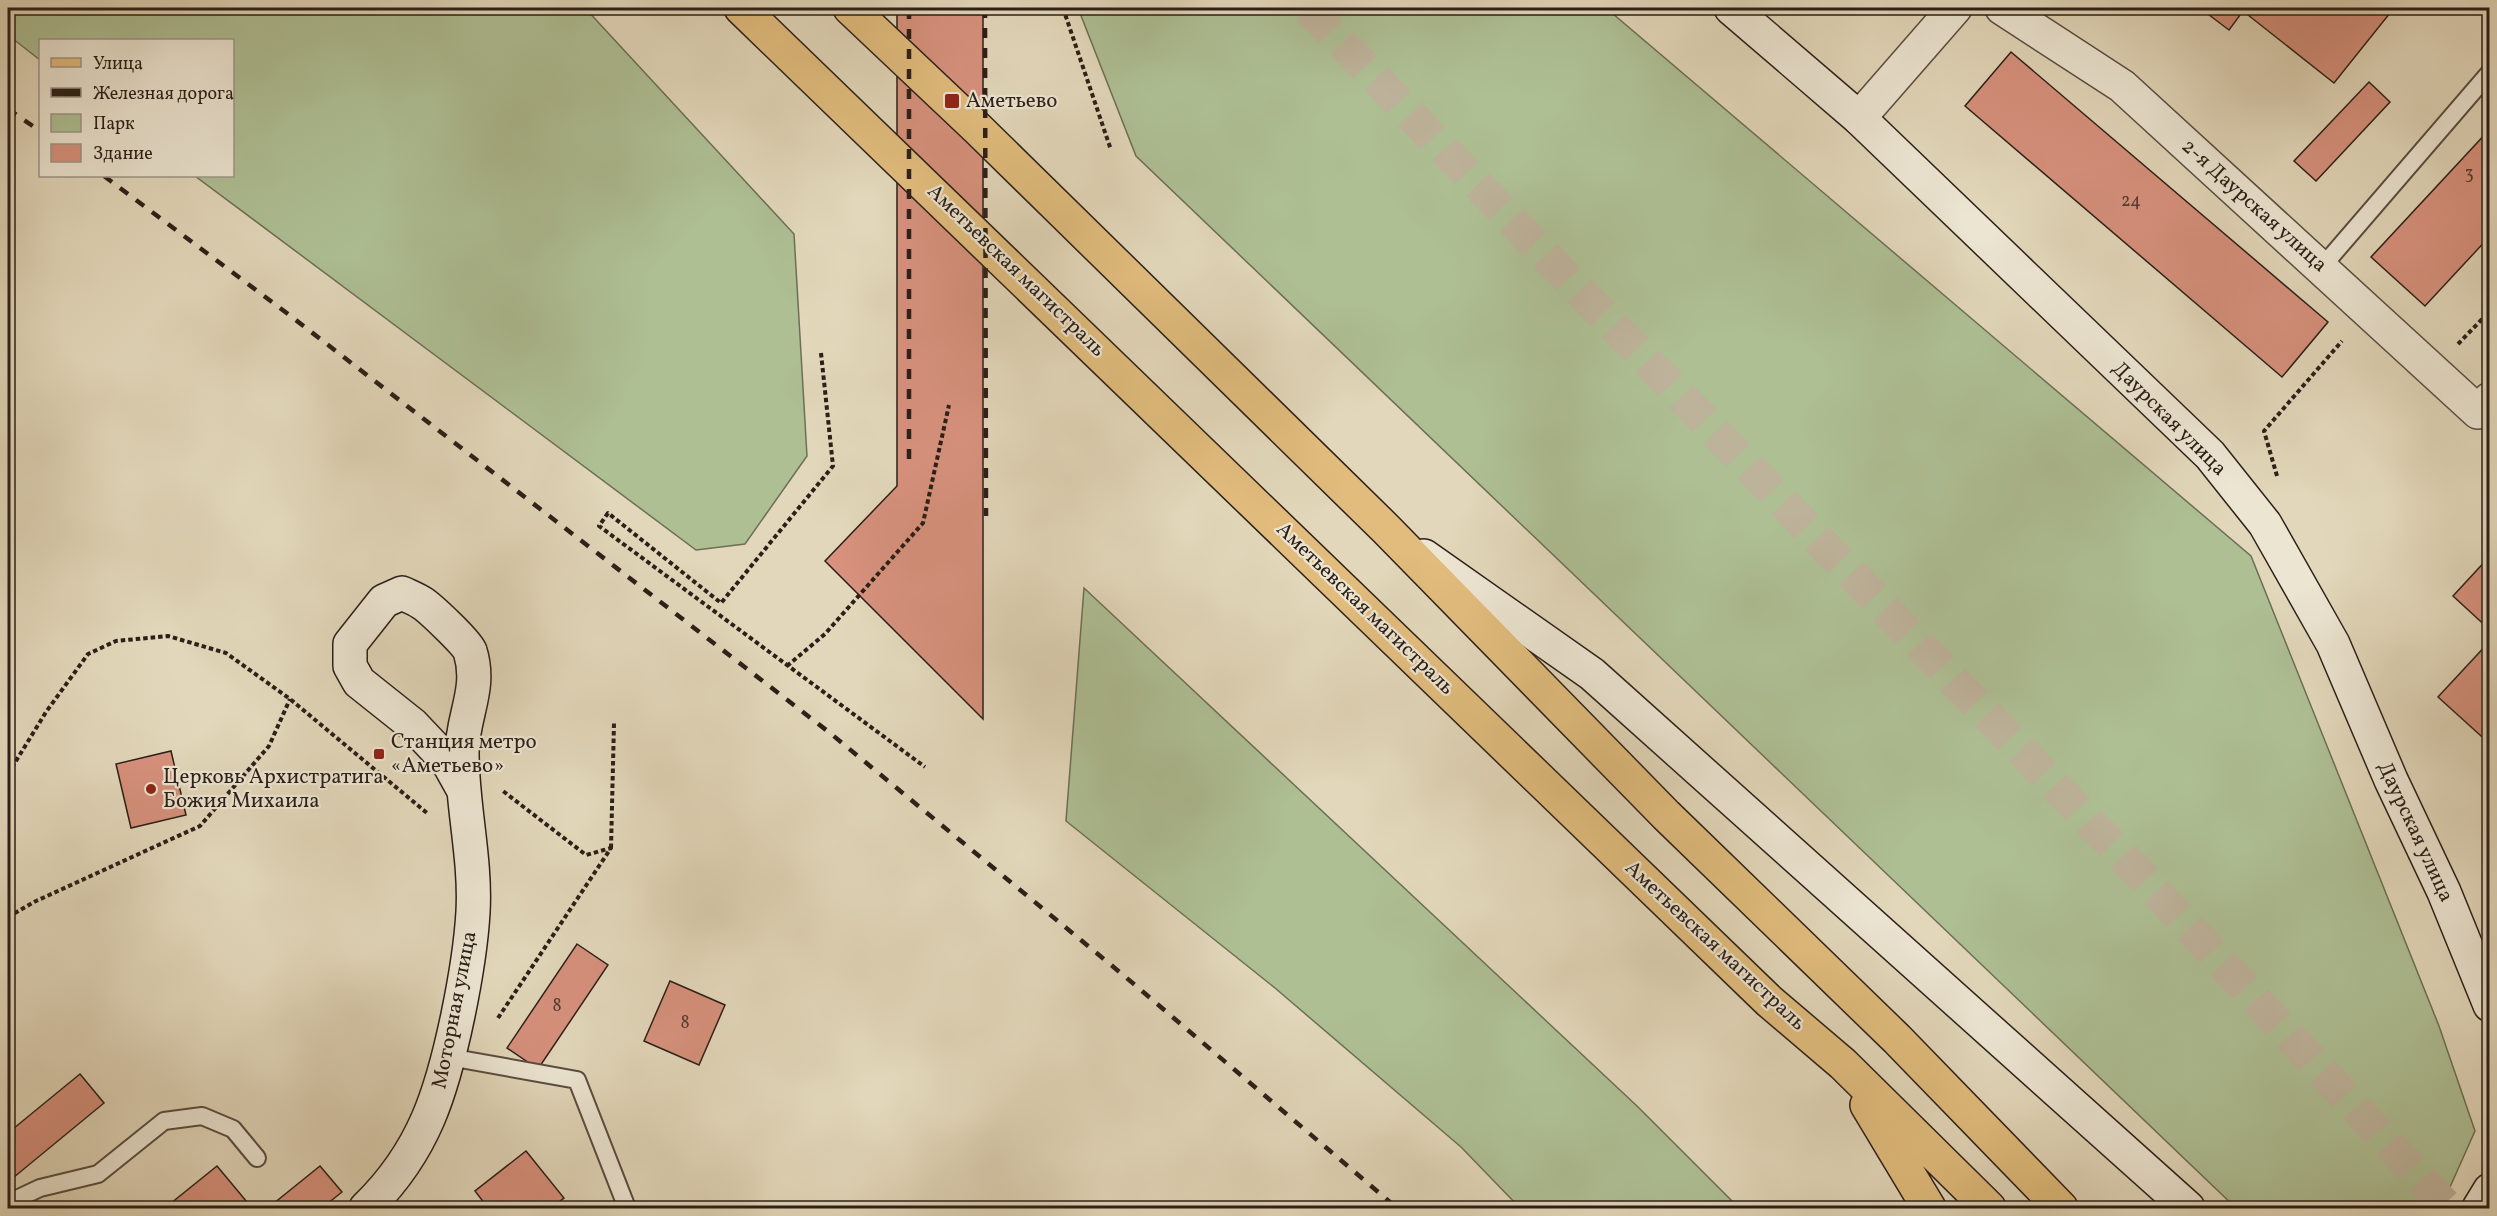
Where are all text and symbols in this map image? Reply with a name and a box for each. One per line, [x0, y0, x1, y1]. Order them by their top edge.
legend [39, 39, 234, 177]
text: Улица [93, 52, 143, 77]
text: Железная дорога [93, 82, 234, 107]
place label: Аметьево [966, 87, 1058, 116]
marker: Аметьево [943, 92, 961, 110]
text: Парк [93, 112, 135, 137]
street label: 2-я Даурская улица [2175, 133, 2333, 279]
text: Здание [93, 142, 153, 167]
house number: 3 [2464, 162, 2474, 187]
street label: Аметьевская магистраль [920, 178, 1112, 364]
house number: 24 [2121, 189, 2141, 214]
street label: Даурская улица [2105, 355, 2233, 483]
street label: Аметьевская магистраль [1269, 516, 1461, 702]
place label: Станция метро «Аметьево» [391, 728, 537, 781]
marker: Станция метро «Аметьево» [372, 747, 386, 761]
street label: Даурская улица [2370, 757, 2460, 907]
place label: Церковь Архистратига Божия Михаила [163, 763, 384, 816]
marker: Церковь Архистратига Божия Михаила [144, 782, 158, 796]
street label: Аметьевская магистраль [1618, 854, 1812, 1038]
street label: Моторная улица [425, 929, 485, 1091]
house number: 8 [552, 994, 562, 1019]
house number: 8 [680, 1011, 690, 1036]

